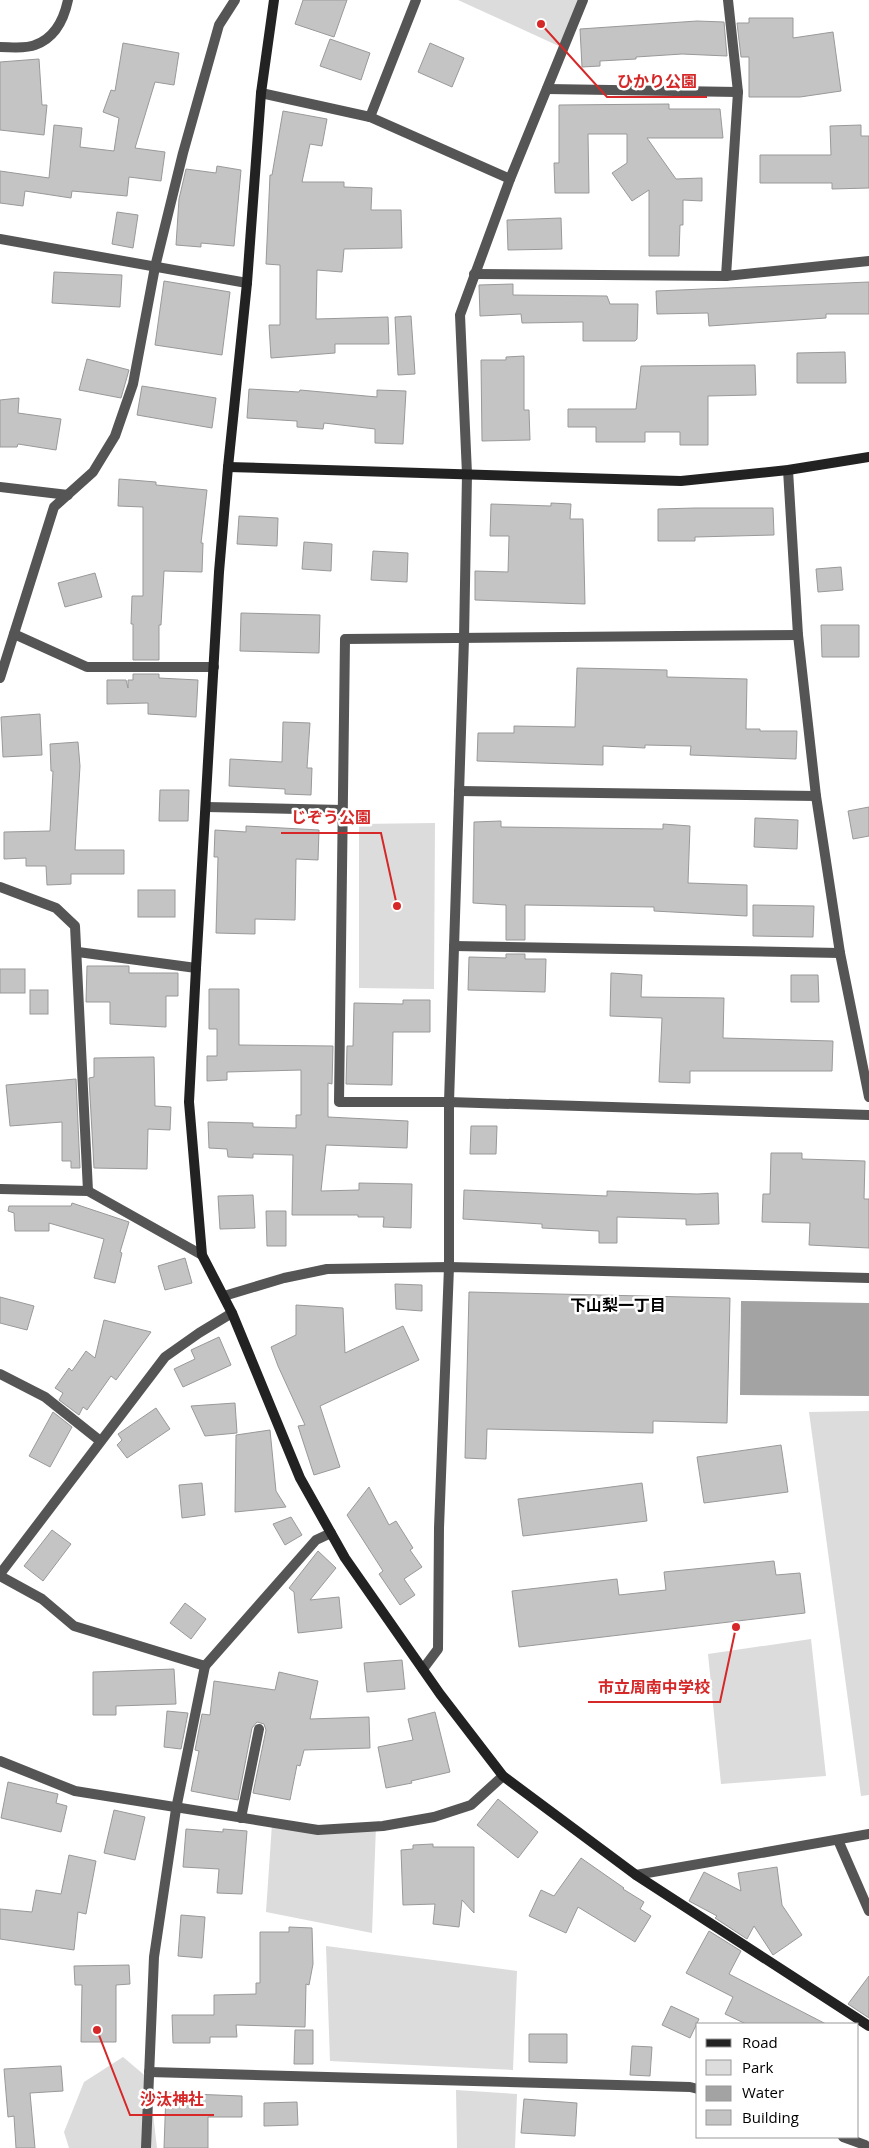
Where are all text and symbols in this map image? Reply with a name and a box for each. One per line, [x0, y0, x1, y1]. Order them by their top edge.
callout: ひかり公園 [607, 66, 707, 97]
text: ひかり公園 [617, 70, 697, 92]
callout: じぞう公園 [281, 802, 381, 833]
text: じぞう公園 [291, 806, 371, 828]
district label: 下山梨一丁目 [570, 1294, 666, 1316]
callout: 市立周南中学校 [588, 1671, 720, 1702]
text: 市立周南中学校 [598, 1676, 710, 1698]
legend [696, 2023, 859, 2138]
text: Road [742, 2032, 778, 2052]
text: Park [742, 2057, 773, 2077]
text: Water [742, 2082, 784, 2102]
callout: 沙汰神社 [130, 2084, 214, 2115]
text: 沙汰神社 [140, 2088, 204, 2110]
text: Building [742, 2107, 799, 2127]

